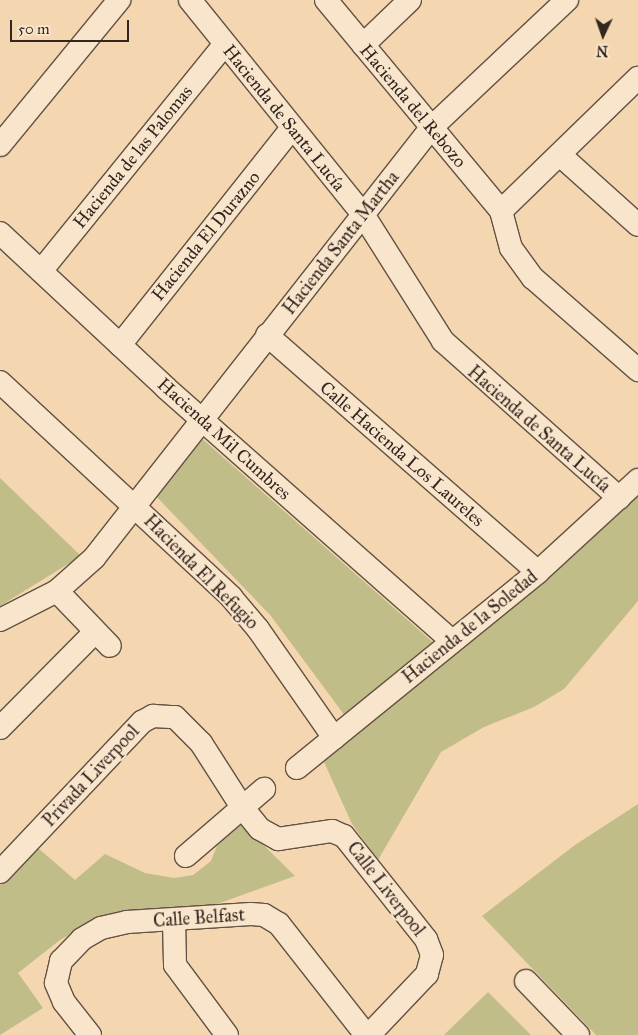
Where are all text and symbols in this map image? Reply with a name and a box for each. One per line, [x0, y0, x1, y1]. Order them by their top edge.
scale bar [12, 10, 131, 42]
north arrow [578, 10, 628, 60]
text: 50 m [18, 20, 50, 38]
street label: Hacienda de Santa Lucía [218, 40, 350, 196]
street label: Hacienda del Rebozo [355, 40, 471, 172]
text: N [596, 42, 609, 59]
street label: Hacienda de las Palomas [69, 81, 197, 233]
street label: Hacienda El Durazno [147, 167, 265, 305]
street label: Hacienda Santa Martha [278, 167, 404, 319]
street label: Hacienda de Santa Lucía [463, 361, 615, 497]
street label: Hacienda Mil Cumbres [153, 373, 295, 505]
street label: Calle Hacienda Los Laureles [315, 377, 489, 531]
street label: Hacienda El Refugio [139, 510, 263, 634]
street label: Hacienda de la Soledad [398, 566, 542, 688]
street label: Privada Liverpool [38, 721, 144, 831]
street label: Calle Liverpool [342, 837, 430, 941]
street label: Calle Belfast [152, 904, 246, 932]

